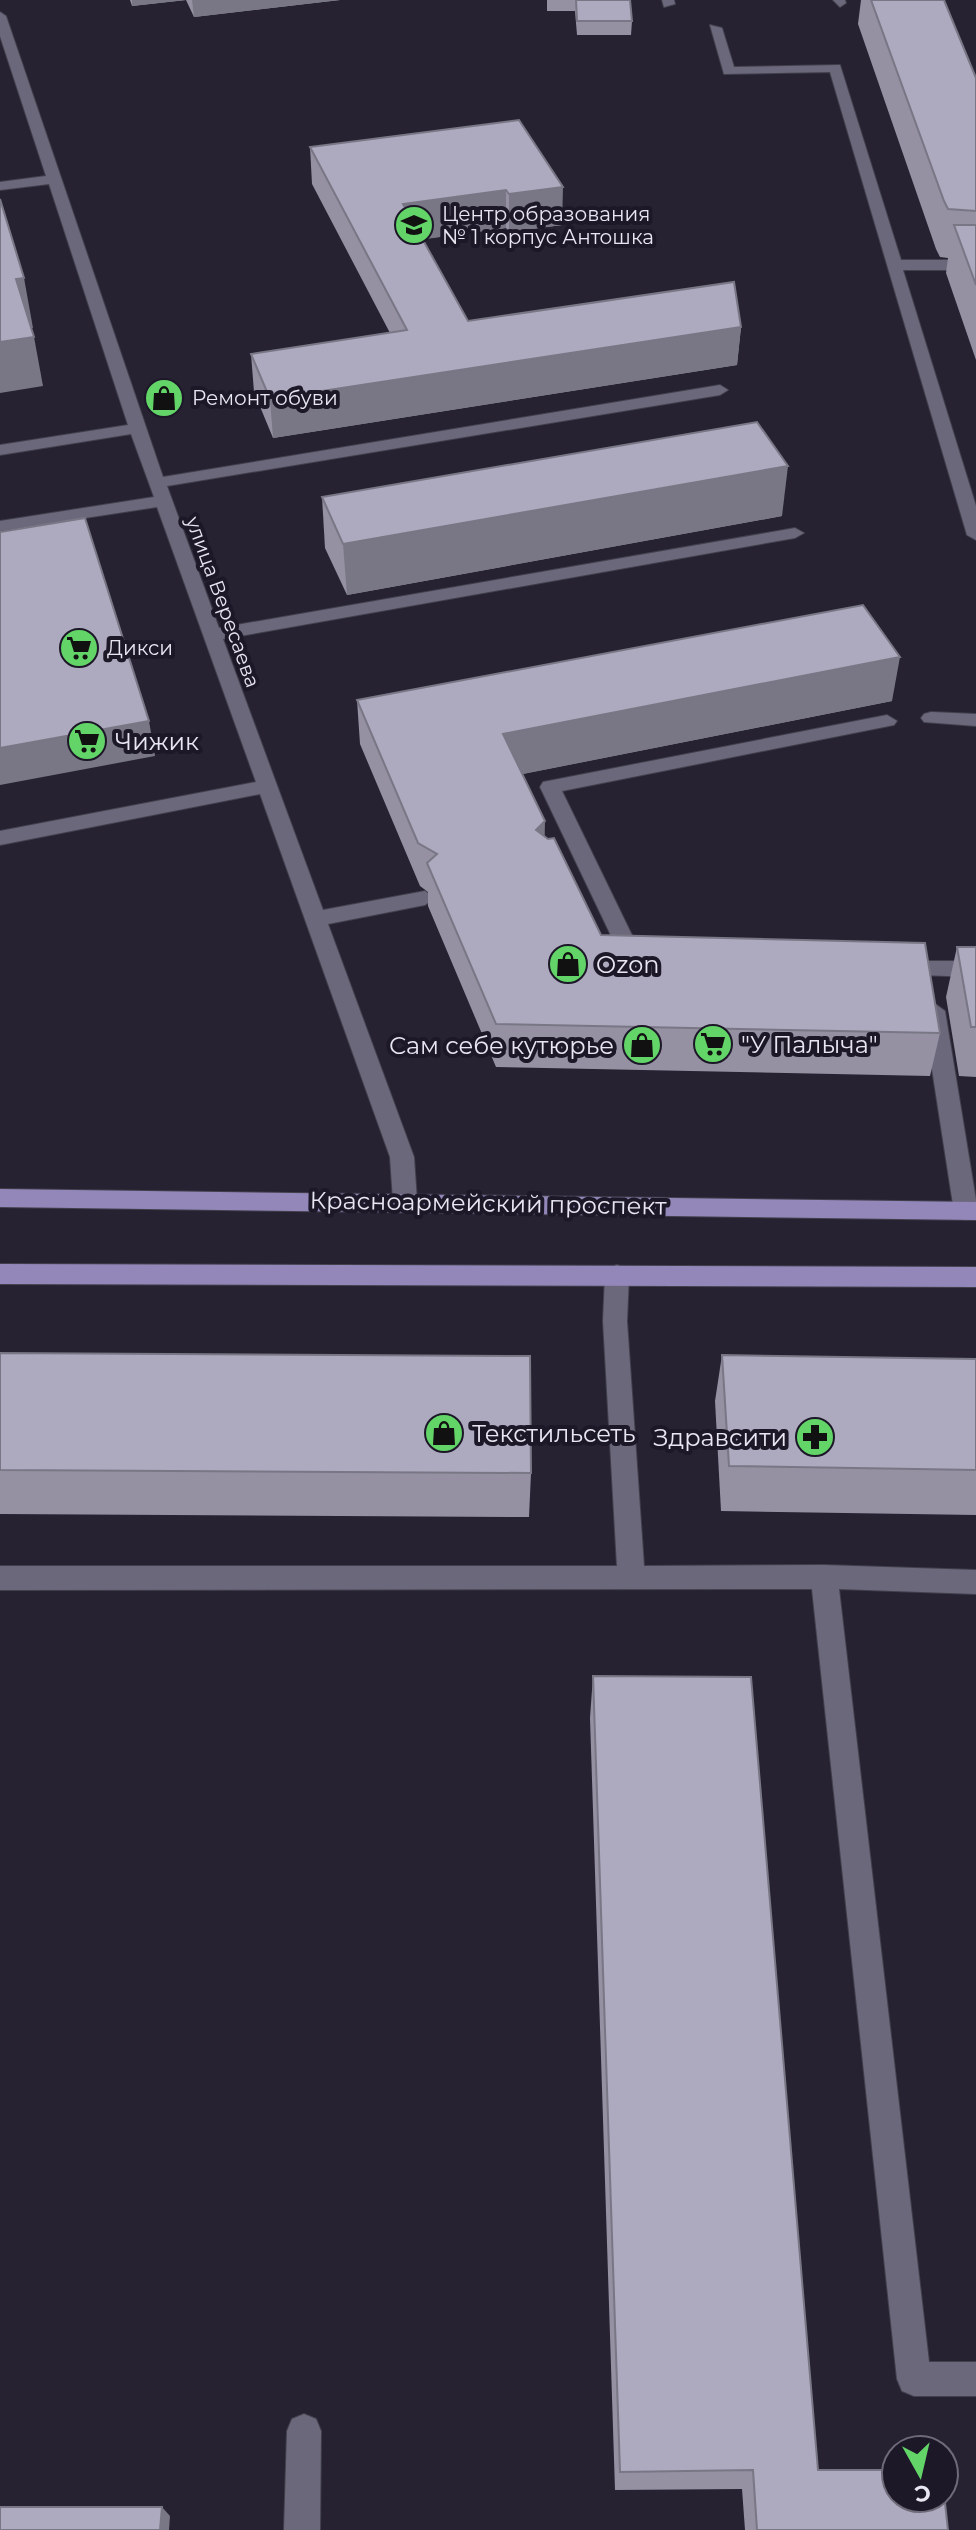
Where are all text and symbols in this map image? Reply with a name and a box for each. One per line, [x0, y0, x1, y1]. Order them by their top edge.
place label: Центр образования № 1 корпус Антошка [442, 202, 654, 249]
school or university icon: Центр образования № 1 корпус Антошка [393, 204, 435, 246]
shop icon: Ремонт обуви [143, 377, 185, 419]
place label: Ремонт обуви [192, 386, 338, 410]
street label: улица Вересаева [181, 512, 265, 691]
supermarket icon: Дикси [58, 627, 100, 669]
place label: Дикси [107, 636, 173, 660]
supermarket icon: Чижик [66, 720, 108, 762]
place label: Чижик [115, 727, 199, 756]
shop icon: Ozon [547, 943, 589, 985]
place label: Ozon [596, 950, 659, 979]
supermarket icon: "У Палыча" [692, 1023, 734, 1065]
shop icon: Сам себе кутюрье [621, 1024, 663, 1066]
place label: "У Палыча" [741, 1030, 878, 1059]
place label: Сам себе кутюрье [389, 1031, 614, 1060]
street label: Красноармейский проспект [309, 1185, 667, 1221]
shop icon: Текстильсеть [423, 1412, 465, 1454]
pharmacy icon: Здравсити [794, 1416, 836, 1458]
place label: Текстильсеть [472, 1419, 635, 1448]
place label: Здравсити [654, 1423, 787, 1452]
north arrow [880, 2434, 960, 2514]
text: С [913, 2479, 933, 2508]

